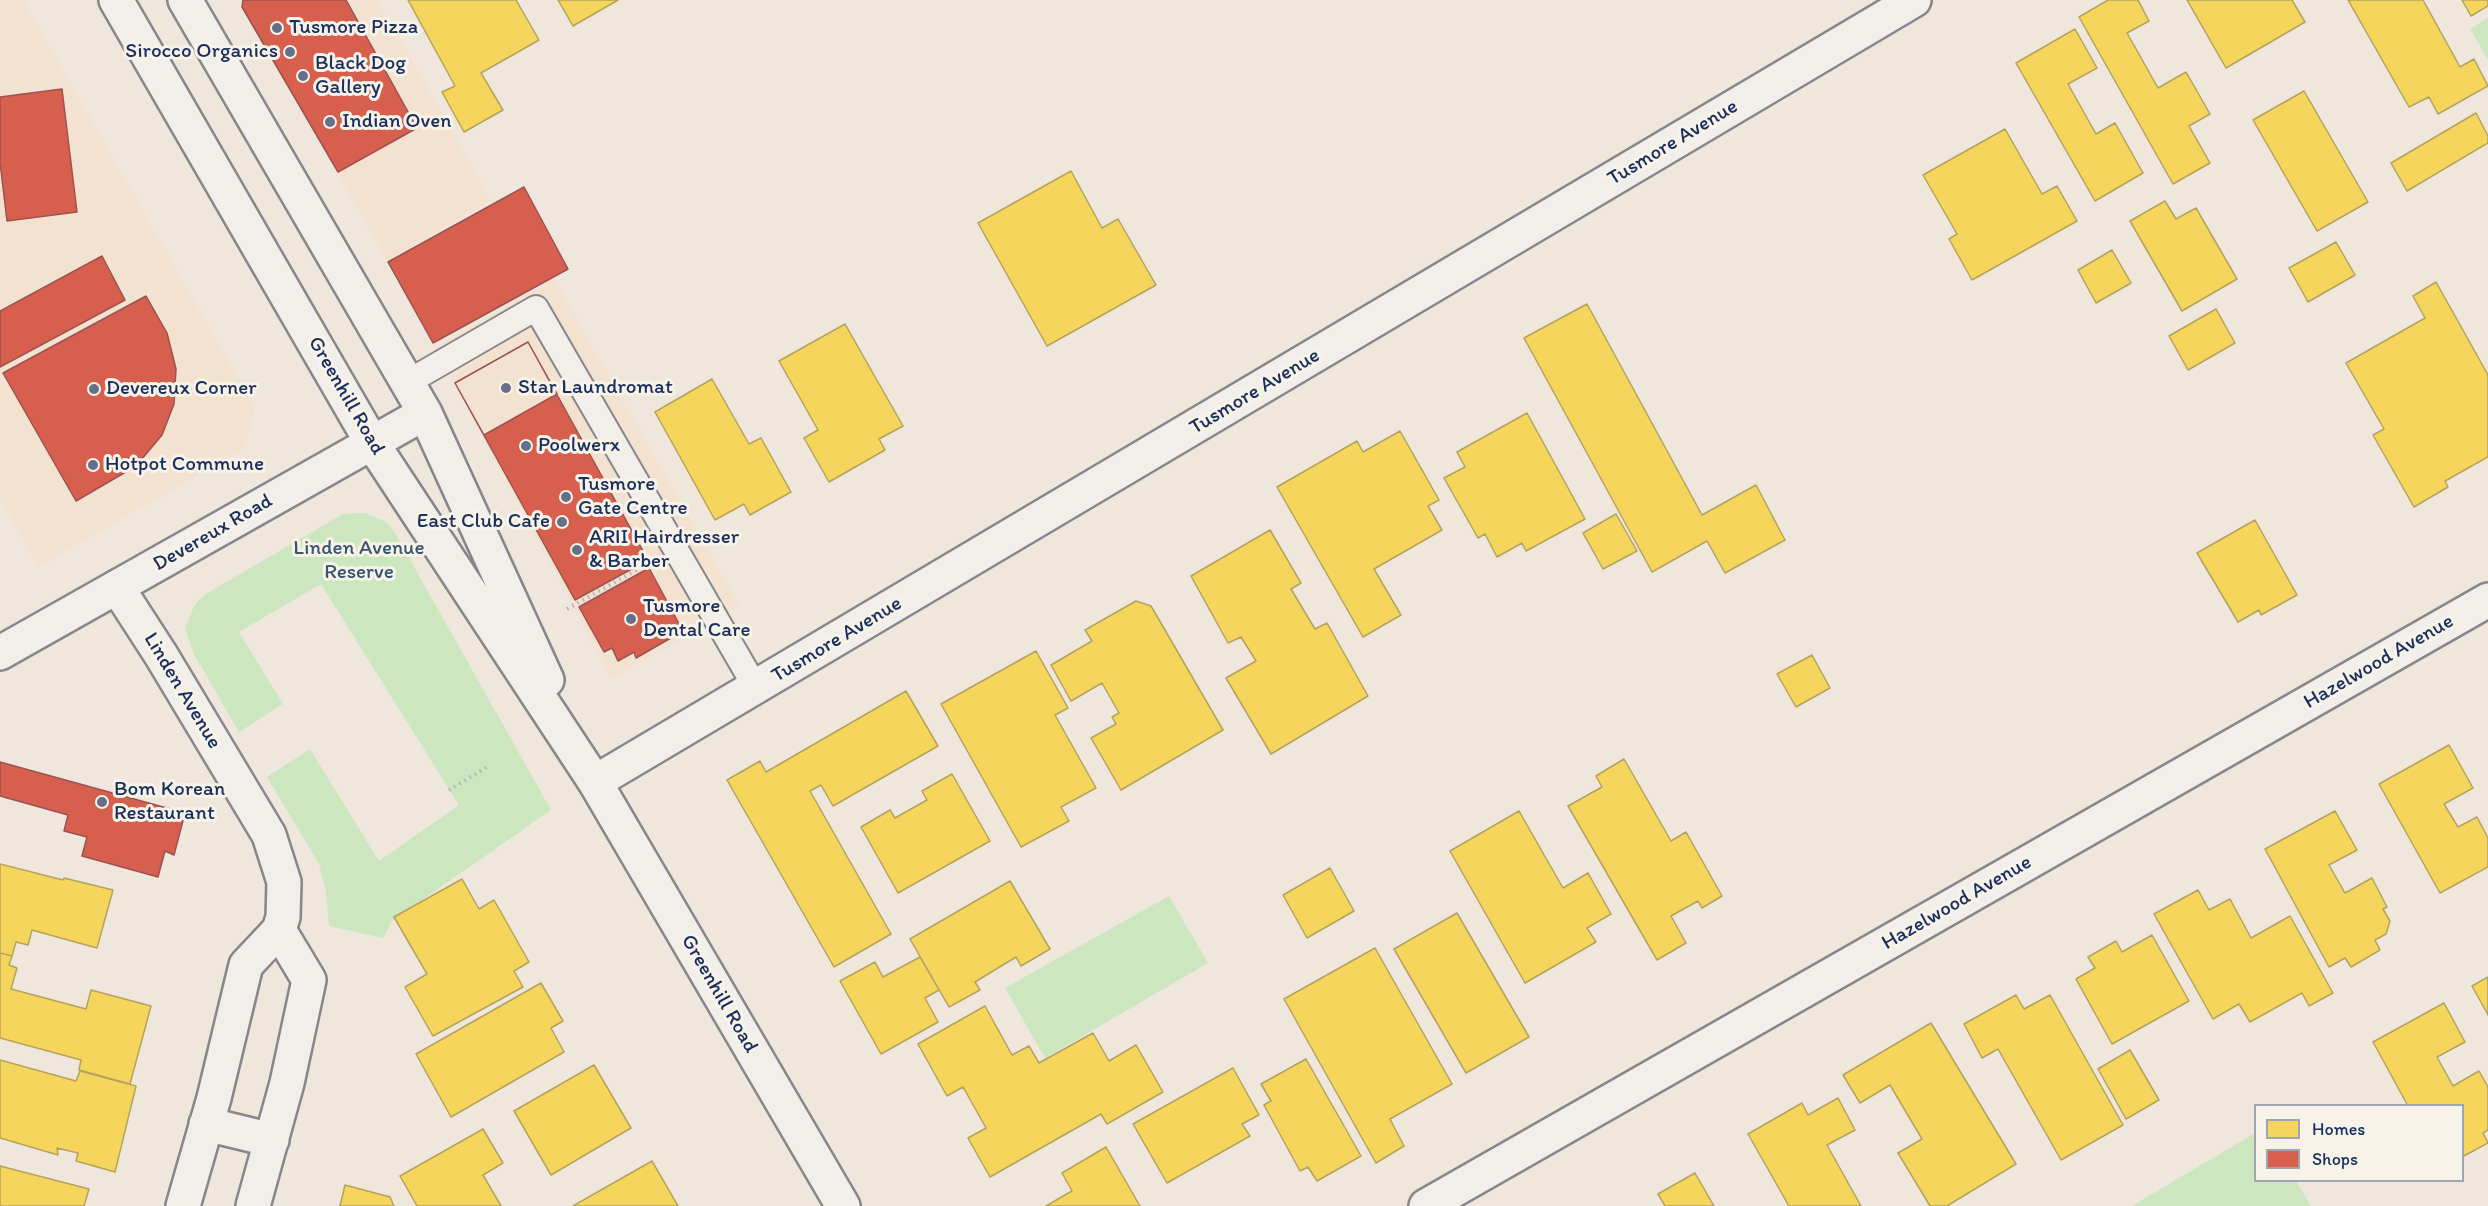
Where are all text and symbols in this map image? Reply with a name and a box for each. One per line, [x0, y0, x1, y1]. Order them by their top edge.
place label: Tusmore Pizza [289, 15, 418, 41]
marker: Tusmore Pizza [270, 21, 284, 35]
place label: Sirocco Organics [125, 39, 278, 65]
marker: Sirocco Organics [283, 45, 297, 59]
place label: Black Dog Gallery [315, 51, 406, 101]
marker: Black Dog Gallery [296, 69, 310, 83]
street label: Tusmore Avenue [1603, 94, 1743, 192]
place label: Indian Oven [342, 109, 451, 135]
marker: Indian Oven [323, 115, 337, 129]
street label: Greenhill Road [302, 332, 390, 460]
street label: Tusmore Avenue [1185, 343, 1325, 441]
place label: Star Laundromat [518, 375, 673, 401]
place label: Devereux Corner [106, 376, 256, 402]
marker: Star Laundromat [499, 381, 513, 395]
marker: Devereux Corner [87, 382, 101, 396]
place label: Poolwerx [538, 433, 620, 459]
marker: Poolwerx [519, 439, 533, 453]
place label: Hotpot Commune [105, 452, 264, 478]
marker: Hotpot Commune [86, 458, 100, 472]
place label: Tusmore Gate Centre [578, 472, 687, 522]
street label: Devereux Road [149, 489, 277, 577]
marker: Tusmore Gate Centre [559, 490, 573, 504]
place label: East Club Cafe [417, 509, 550, 535]
marker: East Club Cafe [555, 515, 569, 529]
place label: ARII Hairdresser & Barber [589, 525, 739, 575]
park label: Linden Avenue Reserve [293, 536, 425, 586]
marker: ARII Hairdresser & Barber [570, 543, 584, 557]
street label: Tusmore Avenue [767, 591, 907, 689]
place label: Tusmore Dental Care [643, 594, 750, 644]
street label: Hazelwood Avenue [2300, 609, 2458, 715]
marker: Tusmore Dental Care [624, 612, 638, 626]
street label: Linden Avenue [137, 628, 227, 754]
place label: Bom Korean Restaurant [114, 777, 225, 827]
marker: Bom Korean Restaurant [95, 795, 109, 809]
street label: Hazelwood Avenue [1878, 850, 2036, 956]
street label: Greenhill Road [675, 930, 763, 1058]
legend [2254, 1104, 2464, 1182]
text: Homes [2312, 1118, 2365, 1140]
text: Shops [2312, 1148, 2358, 1170]

